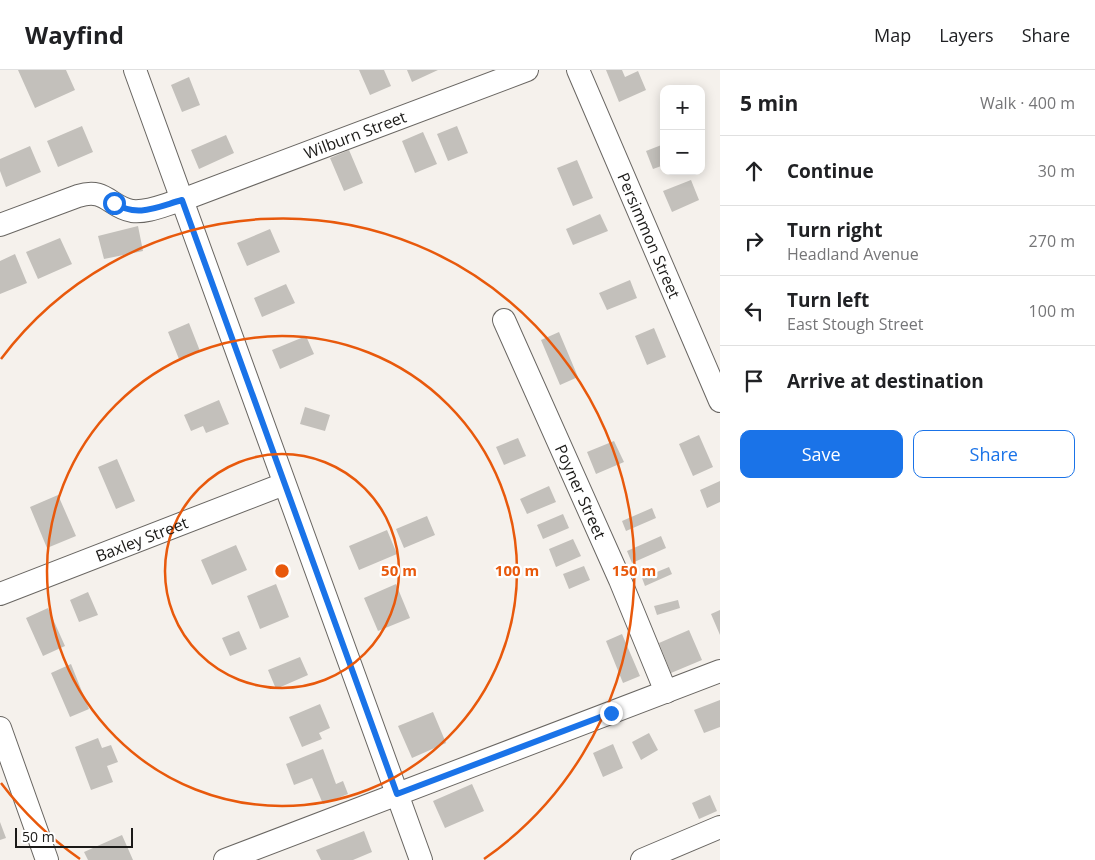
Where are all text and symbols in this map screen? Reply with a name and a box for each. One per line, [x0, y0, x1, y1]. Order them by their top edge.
text: Wayfind [25, 18, 124, 51]
text: Map [874, 23, 911, 47]
text: Layers [939, 23, 994, 47]
text: Share [1022, 23, 1070, 47]
map controls [660, 85, 705, 175]
button: + [660, 85, 705, 130]
text: 5 min [740, 89, 798, 117]
text: Walk · 400 m [980, 92, 1075, 114]
street label: Wilburn Street [301, 105, 410, 164]
button: − [660, 130, 705, 175]
icon: ahead [740, 157, 768, 185]
text: Continue [787, 158, 874, 184]
text: 30 m [1038, 160, 1075, 182]
street label: Persimmon Street [612, 169, 686, 302]
route start [103, 192, 126, 215]
text: Turn right [787, 217, 882, 243]
icon: right [740, 227, 768, 255]
text: 270 m [1029, 230, 1075, 252]
text: Headland Avenue [787, 243, 919, 265]
text: Turn left [787, 287, 869, 313]
icon: left [740, 297, 768, 325]
text: 100 m [1029, 300, 1075, 322]
text: East Stough Street [787, 313, 924, 335]
icon: arrive [740, 367, 768, 395]
text: Arrive at destination [787, 368, 984, 394]
button: Save [740, 430, 903, 478]
button: Share [913, 430, 1075, 478]
street label: Poyner Street [550, 441, 611, 543]
street label: Baxley Street [92, 511, 191, 567]
text: 50 m [381, 560, 417, 580]
text: 100 m [495, 560, 539, 580]
text: 150 m [612, 560, 656, 580]
centre of rings [273, 562, 291, 580]
route end [600, 702, 623, 725]
scale bar [15, 825, 132, 848]
text: 50 m [22, 827, 55, 846]

